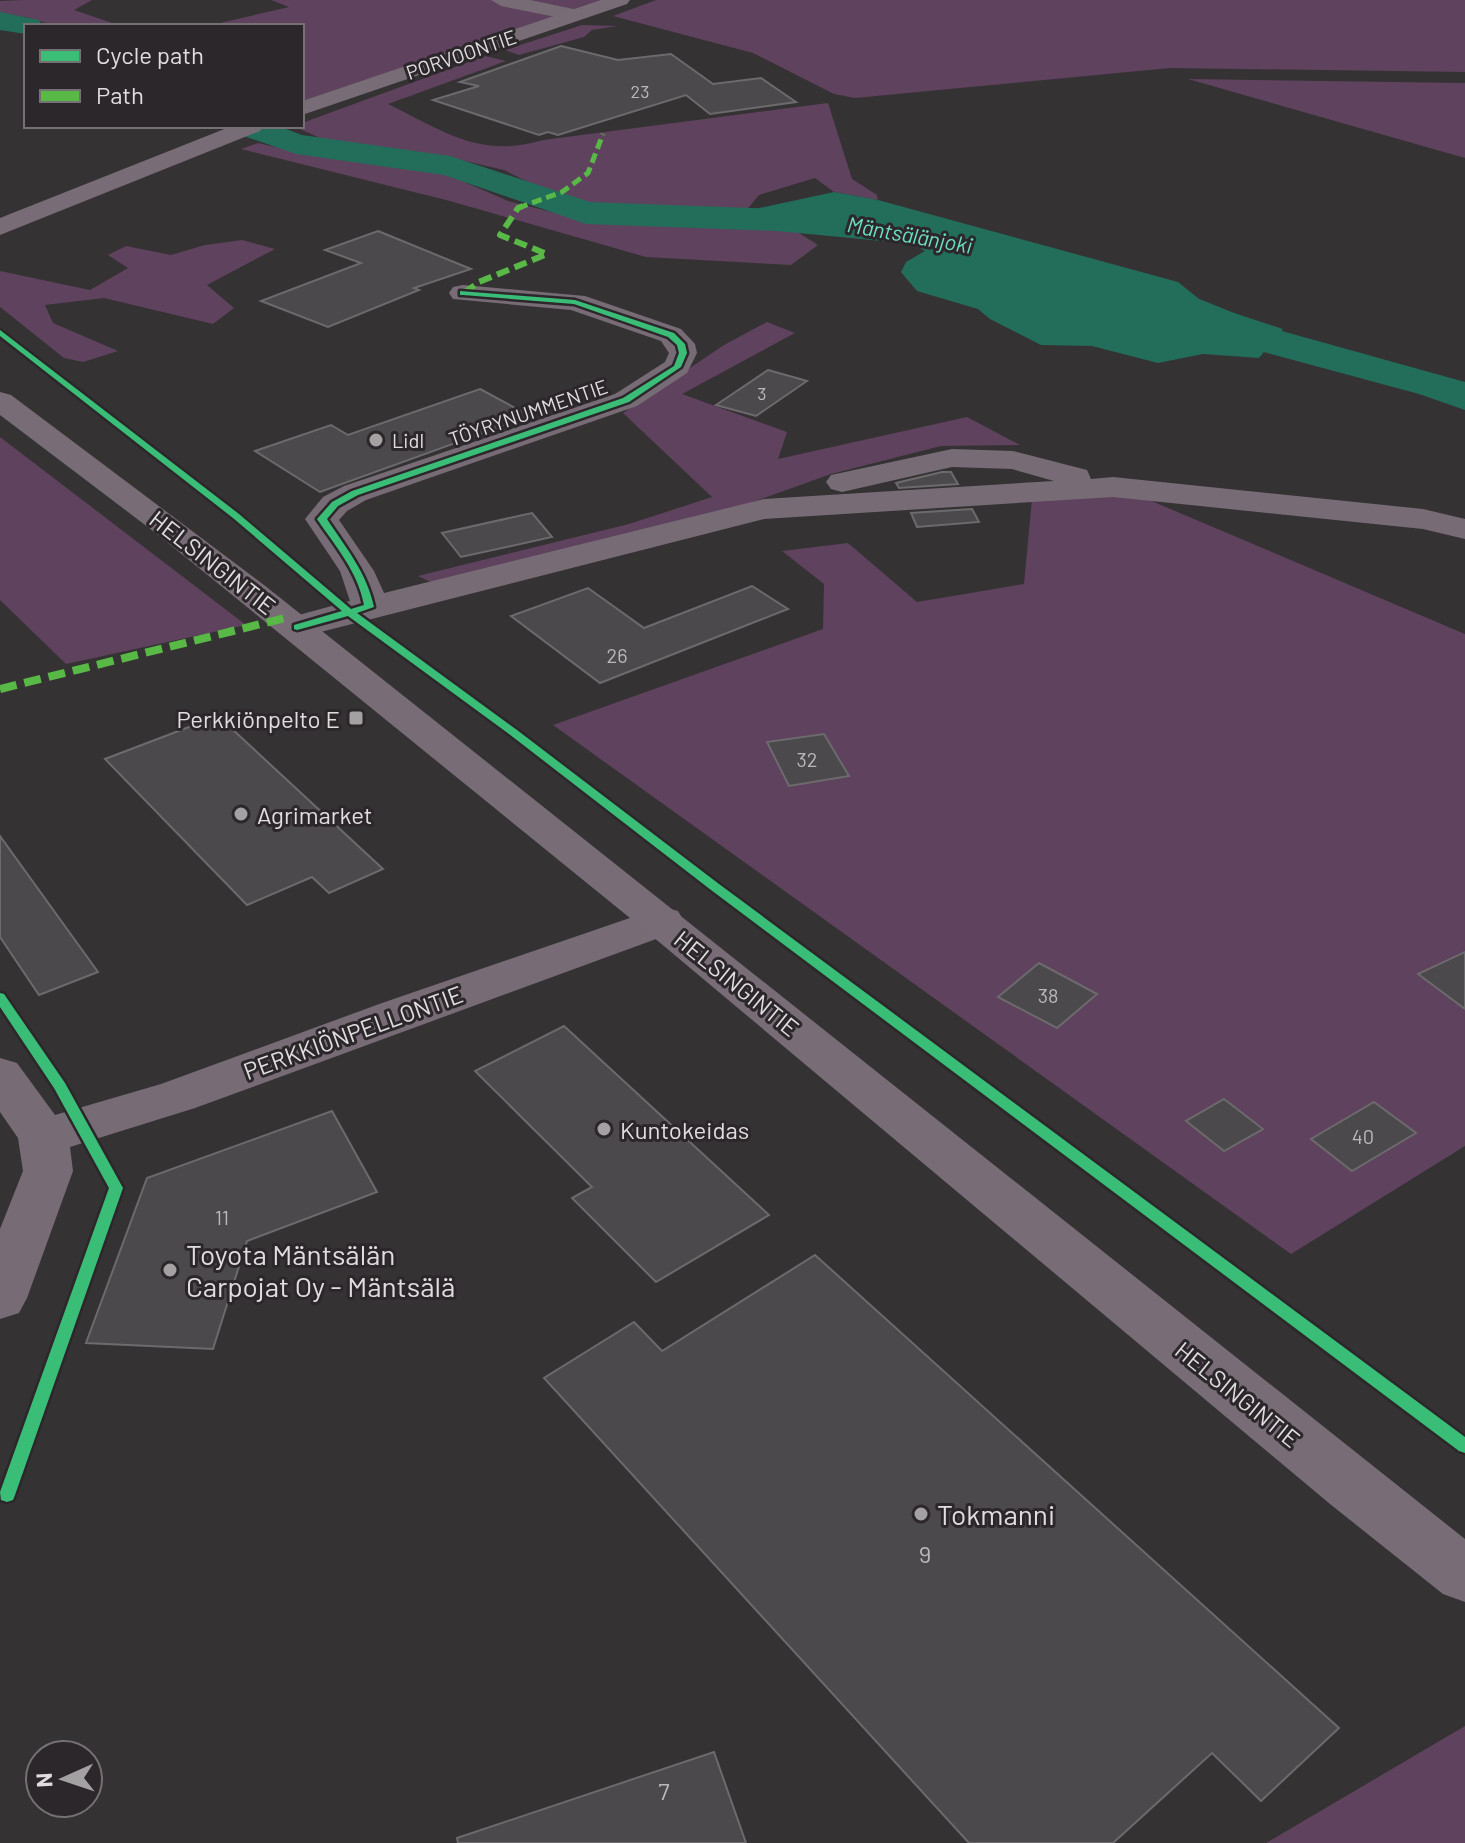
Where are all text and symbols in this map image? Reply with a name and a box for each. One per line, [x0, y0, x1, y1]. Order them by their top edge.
legend [24, 24, 304, 128]
street label: PORVOONTIE [403, 24, 519, 84]
text: Cycle path [96, 40, 204, 69]
text: Path [96, 80, 144, 109]
house number: 23 [631, 80, 649, 102]
water label: Mäntsälänjoki [845, 210, 975, 258]
street label: TÖYRYNUMMENTIE [445, 374, 611, 450]
house number: 3 [757, 382, 767, 404]
place label: Lidl [392, 428, 424, 452]
marker: Lidl [367, 431, 385, 449]
street label: HELSINGINTIE [144, 504, 282, 620]
house number: 26 [606, 643, 628, 667]
place label: Perkkiönpelto E [177, 704, 340, 733]
marker: Perkkiönpelto E [347, 709, 365, 727]
house number: 32 [796, 747, 818, 771]
place label: Agrimarket [257, 800, 373, 829]
marker: Agrimarket [232, 805, 250, 823]
street label: HELSINGINTIE [669, 924, 805, 1042]
street label: PERKKIÖNPELLONTIE [239, 979, 467, 1085]
house number: 38 [1038, 983, 1058, 1007]
place label: Kuntokeidas [620, 1115, 749, 1144]
marker: Kuntokeidas [595, 1120, 613, 1138]
house number: 40 [1352, 1124, 1374, 1148]
house number: 11 [215, 1205, 229, 1229]
place label: Toyota Mäntsälän Carpojat Oy - Mäntsälä [186, 1237, 455, 1303]
marker: Toyota Mäntsälän Carpojat Oy - Mäntsälä [161, 1261, 179, 1279]
street label: HELSINGINTIE [1170, 1335, 1306, 1453]
place label: Tokmanni [937, 1497, 1055, 1531]
marker: Tokmanni [912, 1505, 930, 1523]
house number: 9 [919, 1539, 931, 1568]
north arrow [24, 1739, 104, 1819]
text: N [30, 1772, 56, 1788]
house number: 7 [658, 1776, 670, 1805]

